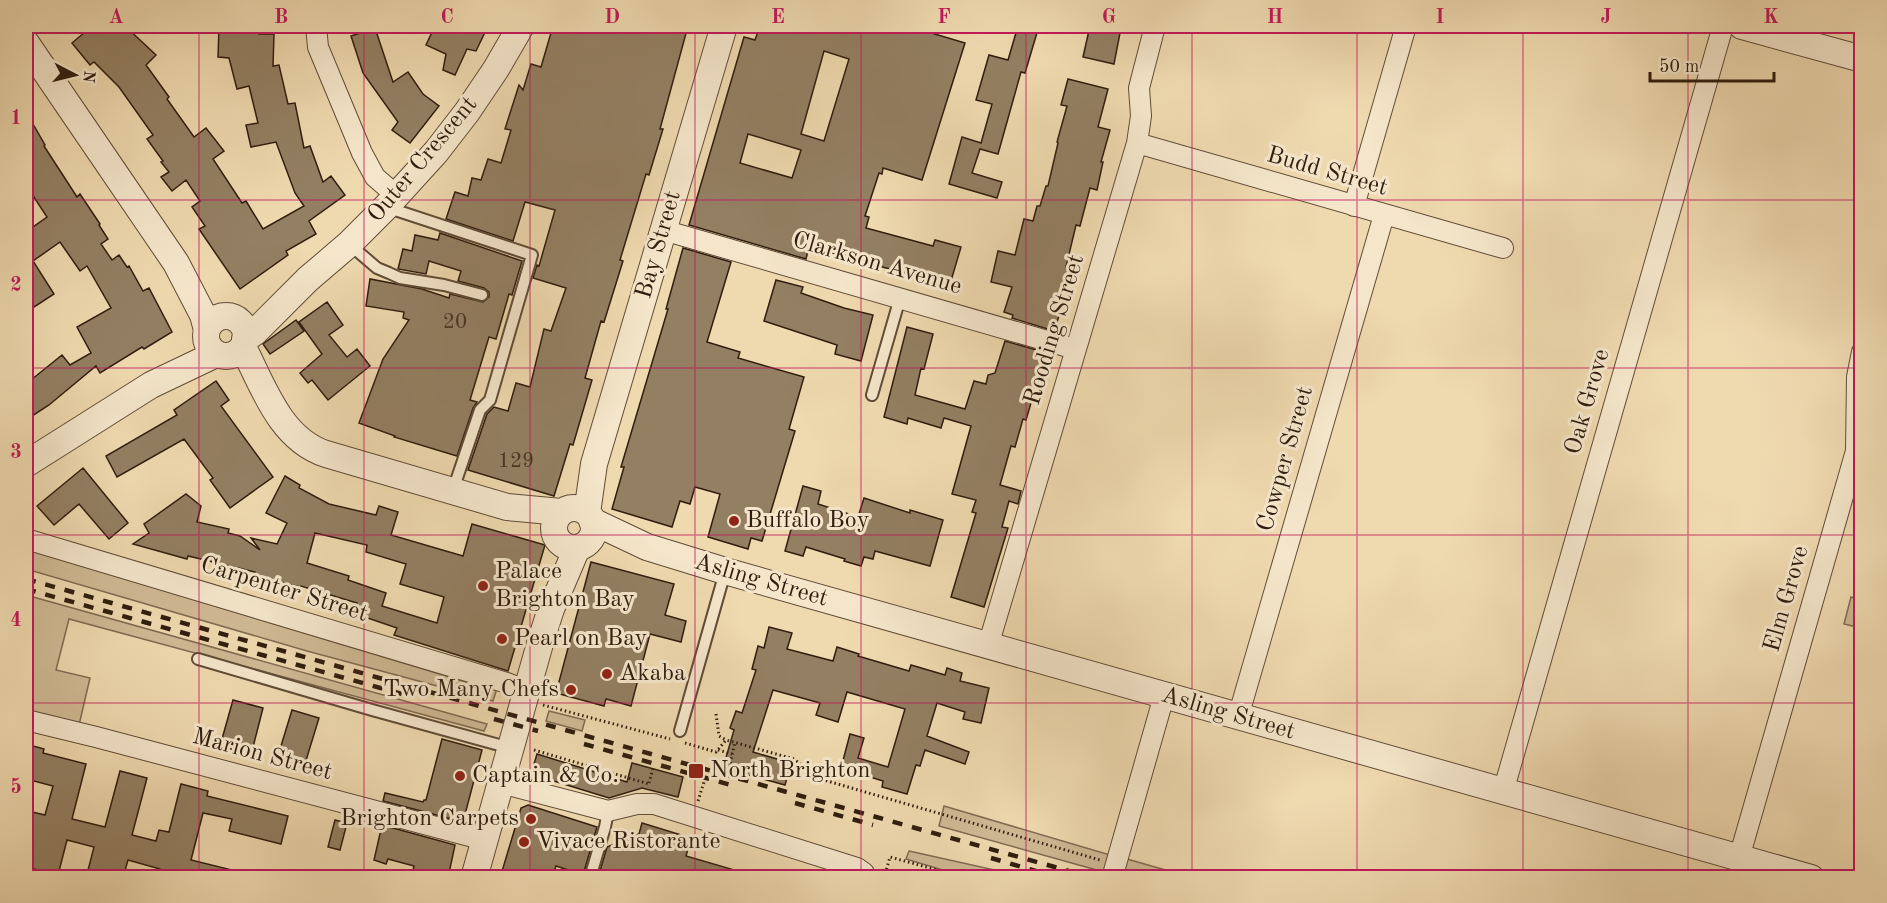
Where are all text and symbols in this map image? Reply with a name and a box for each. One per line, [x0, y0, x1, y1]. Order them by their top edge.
text: A [108, 8, 124, 28]
text: B [274, 8, 288, 28]
text: C [440, 8, 454, 28]
text: D [604, 8, 620, 28]
text: E [771, 8, 785, 28]
text: F [937, 8, 951, 28]
text: G [1102, 8, 1116, 28]
text: H [1267, 8, 1283, 28]
text: I [1436, 8, 1444, 28]
text: J [1601, 8, 1612, 28]
text: K [1763, 8, 1779, 28]
north arrow [45, 45, 105, 105]
scale bar [1650, 45, 1774, 83]
text: 50 m [1659, 58, 1699, 76]
text: N [79, 70, 97, 84]
street label: Outer Crescent [364, 93, 482, 227]
text: 1 [10, 109, 22, 129]
street label: Budd Street [1264, 143, 1390, 201]
street label: Bay Street [632, 188, 686, 302]
street label: Clarkson Avenue [790, 228, 964, 300]
street label: Rooding Street [1021, 252, 1089, 408]
text: 2 [10, 276, 22, 296]
house number: 20 [443, 312, 467, 333]
street label: Oak Grove [1562, 347, 1614, 457]
street label: Cowper Street [1254, 384, 1318, 534]
text: 3 [10, 443, 22, 463]
house number: 129 [498, 451, 534, 472]
place label: Buffalo Boy [746, 509, 870, 533]
marker: Buffalo Boy [727, 514, 741, 528]
street label: Elm Grove [1760, 543, 1814, 655]
street label: Asling Street [691, 550, 831, 612]
street label: Carpenter Street [197, 553, 371, 627]
place label: Palace Brighton Bay [495, 560, 635, 612]
marker: Palace Brighton Bay [476, 579, 490, 593]
text: 4 [10, 611, 22, 631]
place label: Pearl on Bay [514, 627, 648, 651]
marker: Pearl on Bay [495, 632, 509, 646]
place label: Akaba [619, 662, 686, 686]
marker: Akaba [600, 667, 614, 681]
place label: Two Many Chefs [383, 678, 559, 702]
marker: Two Many Chefs [564, 683, 578, 697]
street label: Asling Street [1158, 683, 1298, 745]
street label: Marion Street [190, 725, 334, 785]
place label: North Brighton [710, 759, 871, 783]
marker: North Brighton [687, 762, 705, 780]
place label: Captain & Co. [472, 764, 619, 788]
marker: Captain & Co. [453, 769, 467, 783]
text: 5 [10, 777, 22, 798]
place label: Brighton Carpets [340, 807, 519, 831]
marker: Brighton Carpets [524, 812, 538, 826]
place label: Vivace Ristorante [536, 830, 720, 854]
marker: Vivace Ristorante [517, 835, 531, 849]

